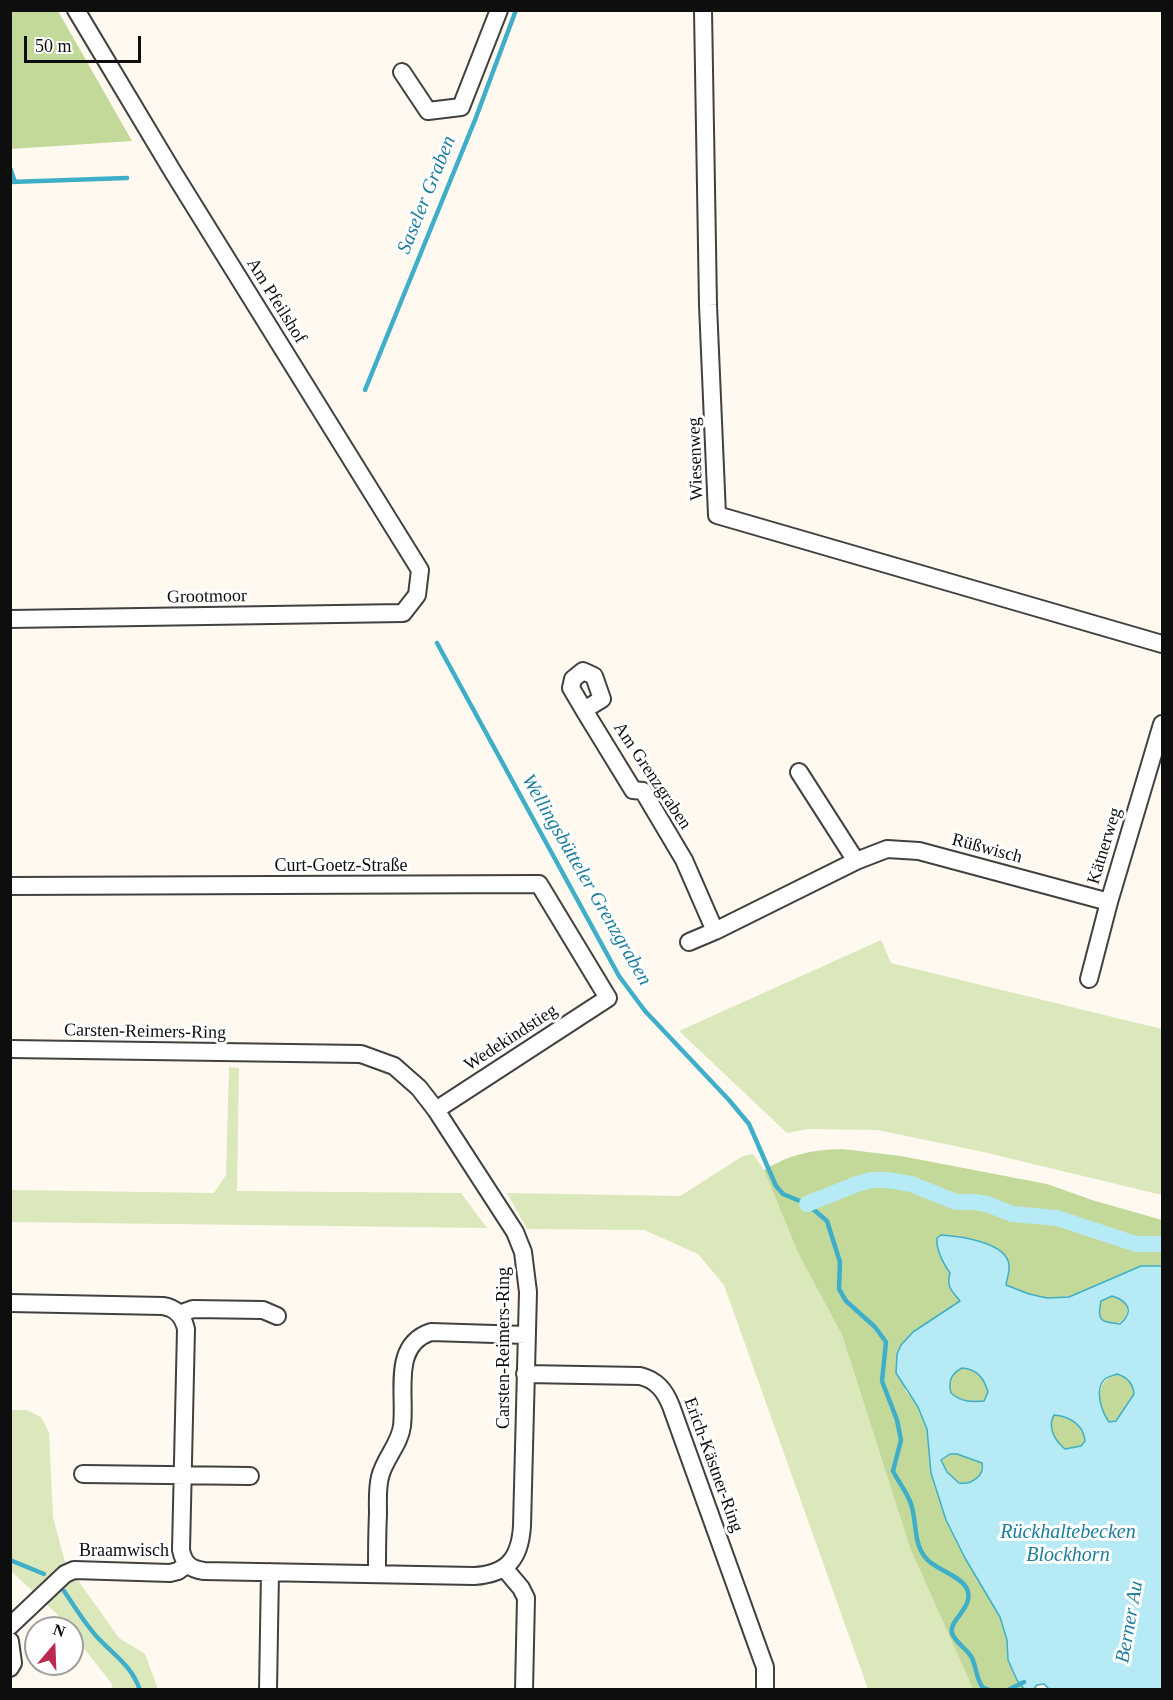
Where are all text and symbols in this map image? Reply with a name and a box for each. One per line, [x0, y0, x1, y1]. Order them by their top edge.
scale bar [27, 24, 144, 62]
text: 50 m [35, 36, 72, 56]
water label: Saseler Graben [392, 133, 462, 257]
street label: Am Pfeilshof [241, 254, 311, 348]
street label: Wiesenweg [684, 417, 708, 501]
street label: Grootmoor [167, 586, 247, 608]
street label: Am Grenzgraben [608, 718, 696, 834]
water label: Wellingsbütteler Grenzgraben [516, 770, 656, 990]
street label: Kätnerweg [1083, 805, 1127, 887]
street label: Rüßwisch [949, 829, 1025, 869]
street label: Curt-Goetz-Straße [275, 855, 407, 877]
street label: Wedekindstieg [460, 1000, 562, 1076]
street label: Carsten-Reimers-Ring [64, 1020, 226, 1044]
street label: Carsten-Reimers-Ring [493, 1267, 515, 1429]
street label: Erich-Kästner-Ring [679, 1395, 747, 1535]
water label: Rückhaltebecken Blockhorn [1000, 1521, 1136, 1568]
street label: Braamwisch [79, 1540, 169, 1562]
water label: Berner Au [1111, 1579, 1149, 1665]
north arrow [24, 1616, 84, 1676]
text: N [51, 1620, 68, 1640]

